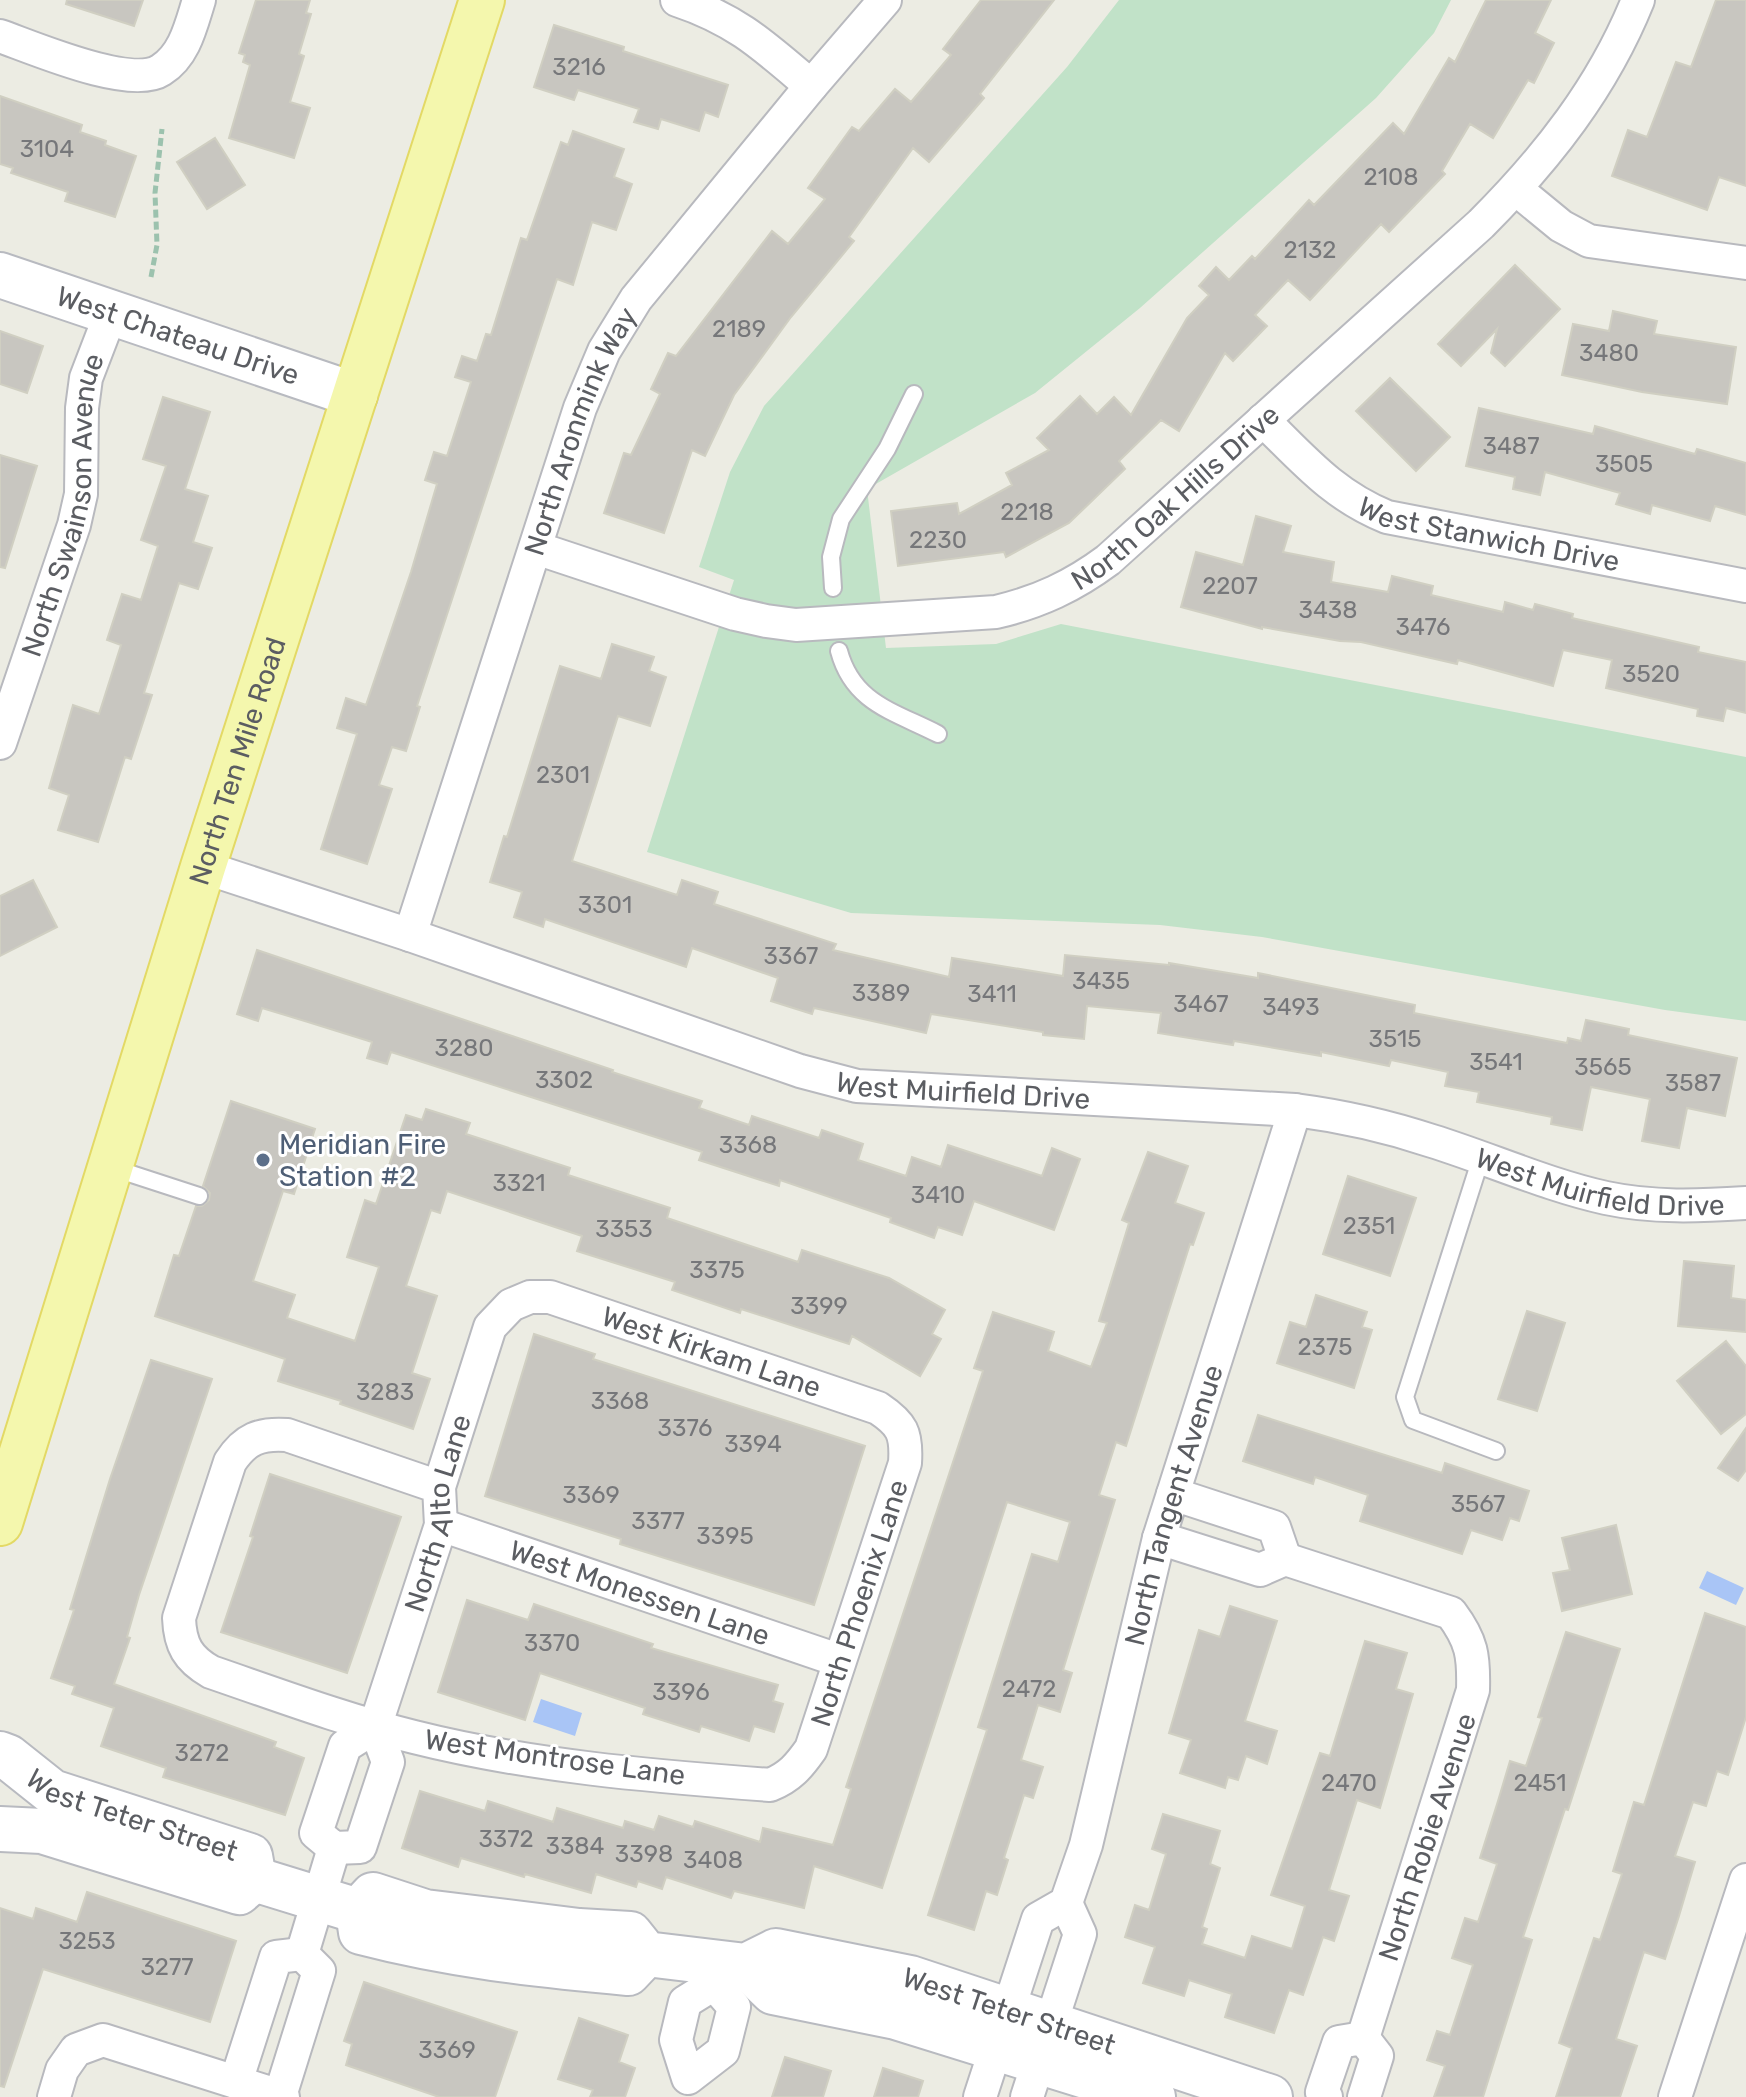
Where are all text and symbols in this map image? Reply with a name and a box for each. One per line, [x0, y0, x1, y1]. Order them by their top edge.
house number: 3216 [552, 53, 606, 81]
house number: 3104 [20, 135, 74, 163]
house number: 2108 [1364, 163, 1418, 191]
house number: 2132 [1284, 236, 1336, 264]
street label: West Chateau Drive [52, 279, 303, 392]
street label: North Aronmink Way [518, 301, 644, 560]
house number: 2189 [712, 315, 766, 343]
house number: 3480 [1579, 339, 1639, 367]
street label: North Swainson Avenue [15, 349, 111, 661]
street label: North Oak Hills Drive [1065, 398, 1286, 597]
house number: 3487 [1483, 432, 1539, 460]
house number: 3505 [1595, 450, 1653, 478]
street label: West Stanwich Drive [1352, 490, 1622, 578]
house number: 2218 [1000, 498, 1054, 526]
house number: 2230 [909, 526, 967, 554]
house number: 2207 [1202, 572, 1258, 600]
house number: 3438 [1298, 596, 1358, 624]
house number: 3476 [1396, 613, 1450, 641]
street label: North Ten Mile Road [182, 633, 293, 889]
house number: 3520 [1622, 660, 1680, 688]
house number: 2301 [536, 761, 590, 789]
house number: 3301 [578, 891, 632, 919]
house number: 3367 [764, 942, 818, 970]
house number: 3435 [1072, 967, 1130, 995]
house number: 3389 [852, 979, 910, 1007]
house number: 3411 [967, 980, 1017, 1008]
house number: 3467 [1173, 990, 1229, 1018]
house number: 3493 [1262, 993, 1320, 1021]
house number: 3515 [1369, 1025, 1421, 1053]
house number: 3280 [434, 1034, 494, 1062]
house number: 3541 [1469, 1048, 1523, 1076]
house number: 3565 [1574, 1053, 1632, 1081]
street label: West Muirfield Drive [832, 1065, 1091, 1116]
house number: 3302 [535, 1066, 593, 1094]
house number: 3587 [1665, 1069, 1721, 1097]
place label: Meridian Fire Station #2 [279, 1128, 446, 1193]
house number: 3368 [719, 1131, 777, 1159]
street label: West Muirfield Drive [1471, 1141, 1725, 1222]
marker: Meridian Fire Station #2 [254, 1151, 272, 1169]
house number: 3321 [492, 1169, 546, 1197]
house number: 3410 [911, 1181, 965, 1209]
house number: 2351 [1343, 1212, 1395, 1240]
house number: 3353 [595, 1215, 653, 1243]
house number: 3375 [689, 1256, 745, 1284]
house number: 3399 [790, 1292, 848, 1320]
street label: West Kirkam Lane [597, 1300, 825, 1404]
house number: 2375 [1297, 1333, 1353, 1361]
street label: North Tangent Avenue [1118, 1361, 1230, 1649]
house number: 3283 [356, 1378, 414, 1406]
house number: 3368 [591, 1387, 649, 1415]
street label: North Alto Lane [398, 1410, 478, 1616]
house number: 3376 [658, 1414, 712, 1442]
house number: 3394 [724, 1430, 782, 1458]
street label: North Phoenix Lane [804, 1476, 915, 1731]
house number: 3369 [562, 1481, 620, 1509]
house number: 3567 [1451, 1490, 1505, 1518]
house number: 3377 [631, 1507, 685, 1535]
house number: 3395 [696, 1522, 754, 1550]
street label: West Monessen Lane [505, 1534, 774, 1653]
house number: 3370 [524, 1629, 580, 1657]
house number: 2472 [1002, 1675, 1056, 1703]
house number: 3396 [652, 1678, 710, 1706]
street label: North Robie Avenue [1372, 1709, 1483, 1965]
street label: West Montrose Lane [423, 1723, 687, 1792]
house number: 3272 [175, 1739, 229, 1767]
street label: West Teter Street [19, 1762, 242, 1868]
house number: 2470 [1321, 1769, 1377, 1797]
house number: 2451 [1514, 1769, 1566, 1797]
house number: 3372 [478, 1825, 534, 1853]
house number: 3384 [545, 1832, 605, 1860]
house number: 3398 [615, 1840, 673, 1868]
house number: 3408 [683, 1846, 743, 1874]
house number: 3253 [58, 1927, 116, 1955]
house number: 3277 [140, 1953, 194, 1981]
street label: West Teter Street [898, 1961, 1120, 2062]
house number: 3369 [418, 2036, 476, 2064]

